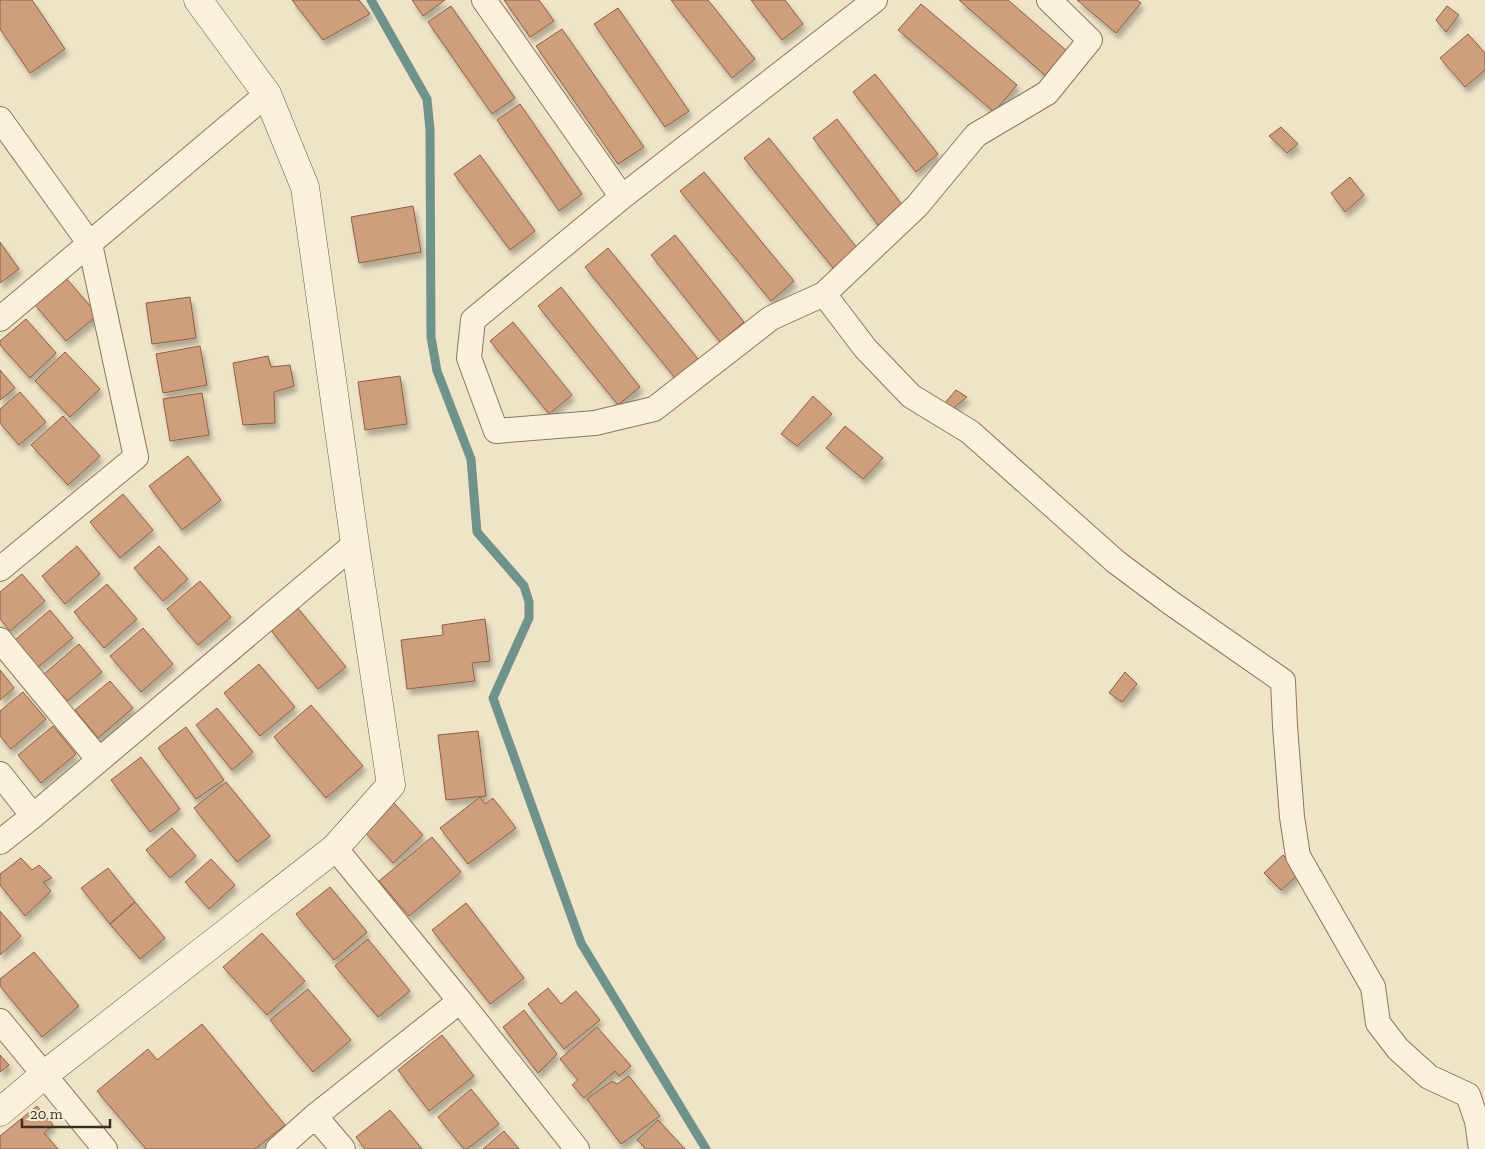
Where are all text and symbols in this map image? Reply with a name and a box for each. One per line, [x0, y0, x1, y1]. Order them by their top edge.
scale bar [22, 1096, 110, 1128]
text: 20 m [30, 1105, 63, 1123]

